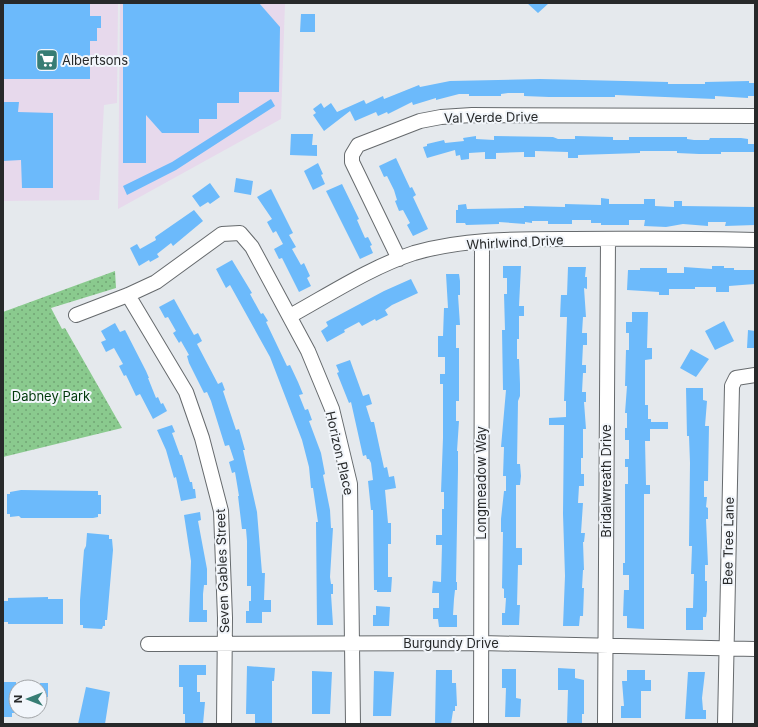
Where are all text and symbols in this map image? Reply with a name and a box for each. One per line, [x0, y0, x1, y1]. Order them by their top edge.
supermarket icon: Albertsons [34, 47, 60, 73]
place label: Albertsons [62, 52, 128, 68]
street label: Val Verde Drive [444, 108, 538, 126]
street label: Whirlwind Drive [466, 231, 564, 253]
park label: Dabney Park [12, 388, 90, 404]
street label: Horizon Place [323, 410, 357, 496]
street label: Bridalwreath Drive [598, 424, 614, 538]
street label: Longmeadow Way [473, 426, 489, 540]
street label: Bee Tree Lane [719, 497, 737, 585]
street label: Seven Gables Street [212, 508, 232, 634]
street label: Burgundy Drive [403, 635, 499, 651]
north arrow [8, 679, 48, 719]
text: N [11, 695, 25, 703]

